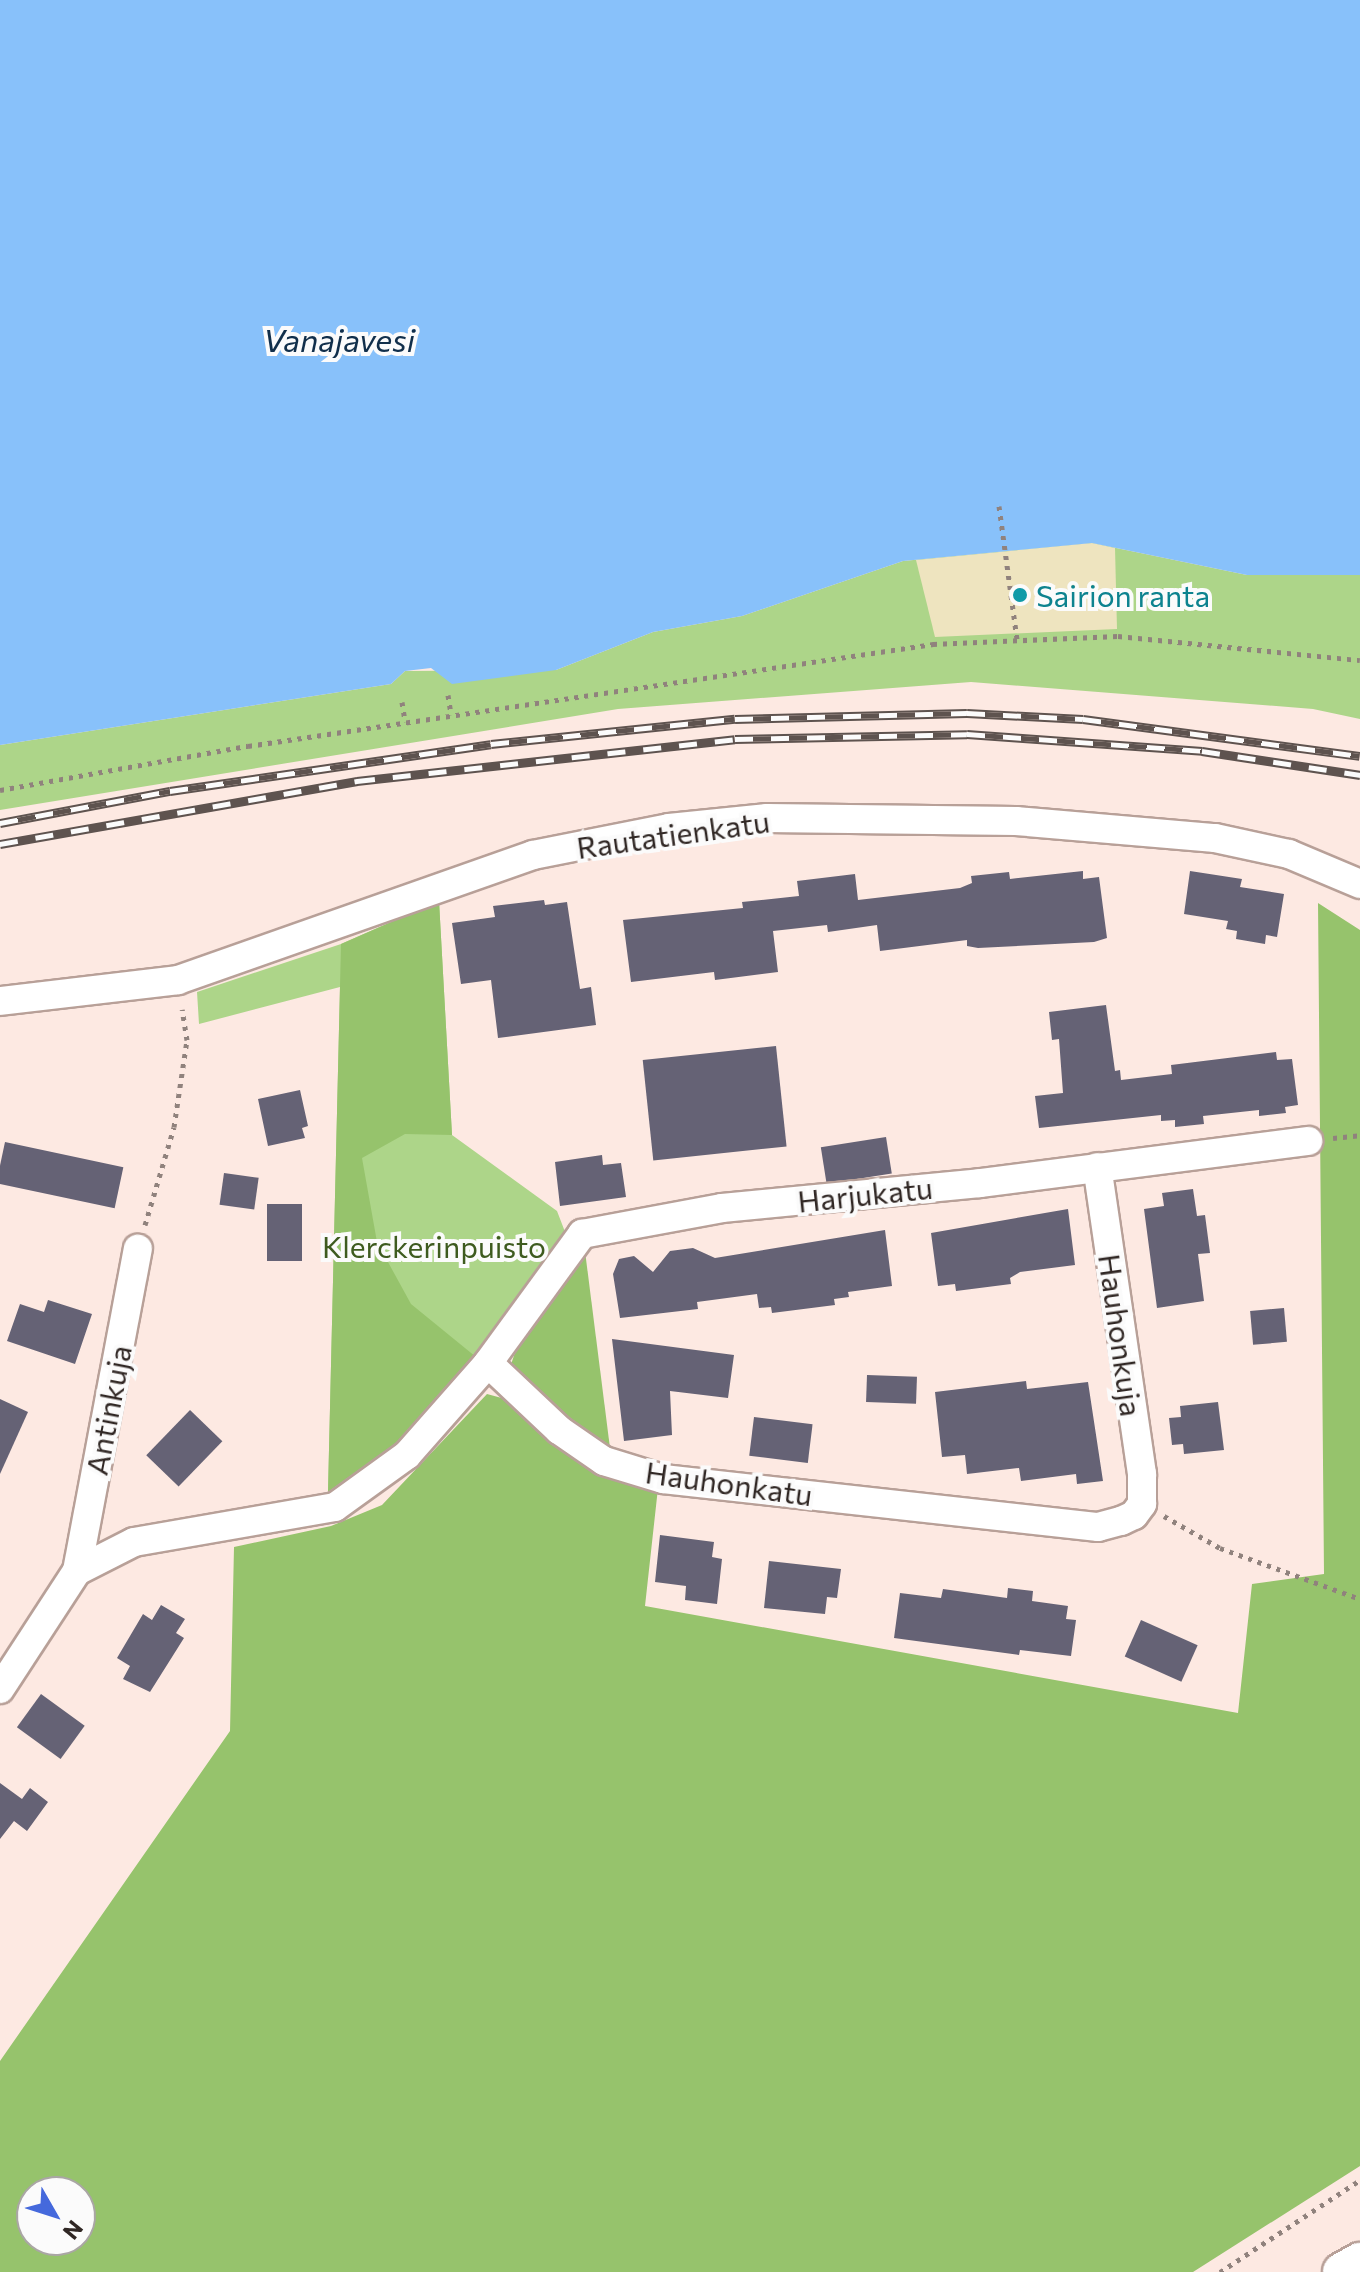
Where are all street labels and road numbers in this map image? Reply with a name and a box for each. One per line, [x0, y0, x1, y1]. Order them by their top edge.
street label: Rautatienkatu [574, 803, 772, 865]
street label: Harjukatu [796, 1169, 934, 1219]
street label: Hauhonkuja [1092, 1251, 1150, 1419]
street label: Antinkuja [78, 1342, 138, 1478]
street label: Hauhonkatu [643, 1453, 815, 1513]

